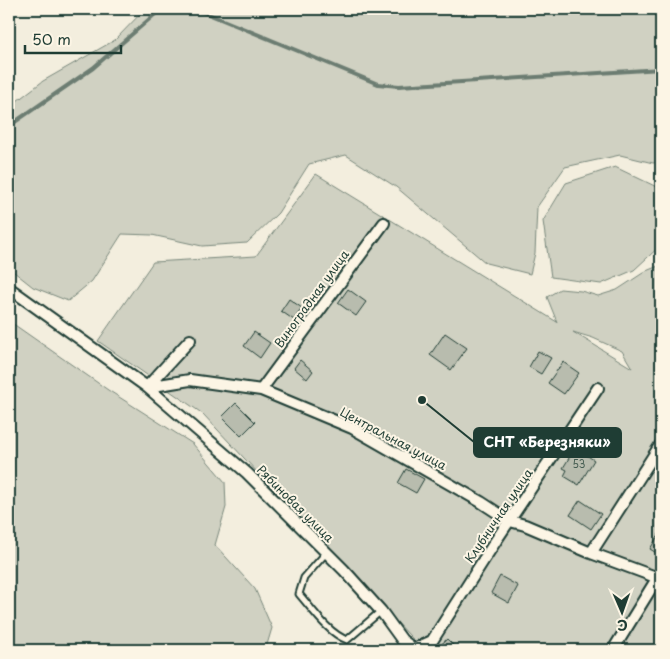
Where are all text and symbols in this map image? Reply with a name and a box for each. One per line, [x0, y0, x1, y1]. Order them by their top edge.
scale bar [25, 22, 121, 54]
text: 50 m [32, 27, 71, 50]
street label: Виноградная улица [270, 245, 353, 351]
street label: Центральная улица [337, 402, 450, 474]
callout: СНТ «Березняки» [474, 428, 621, 457]
text: СНТ «Березняки» [483, 431, 611, 452]
house number: 53 [573, 456, 585, 471]
street label: Рябиновая улица [253, 461, 339, 546]
street label: Клубничная улица [460, 464, 537, 566]
north arrow [598, 586, 648, 636]
text: С [617, 615, 628, 636]

